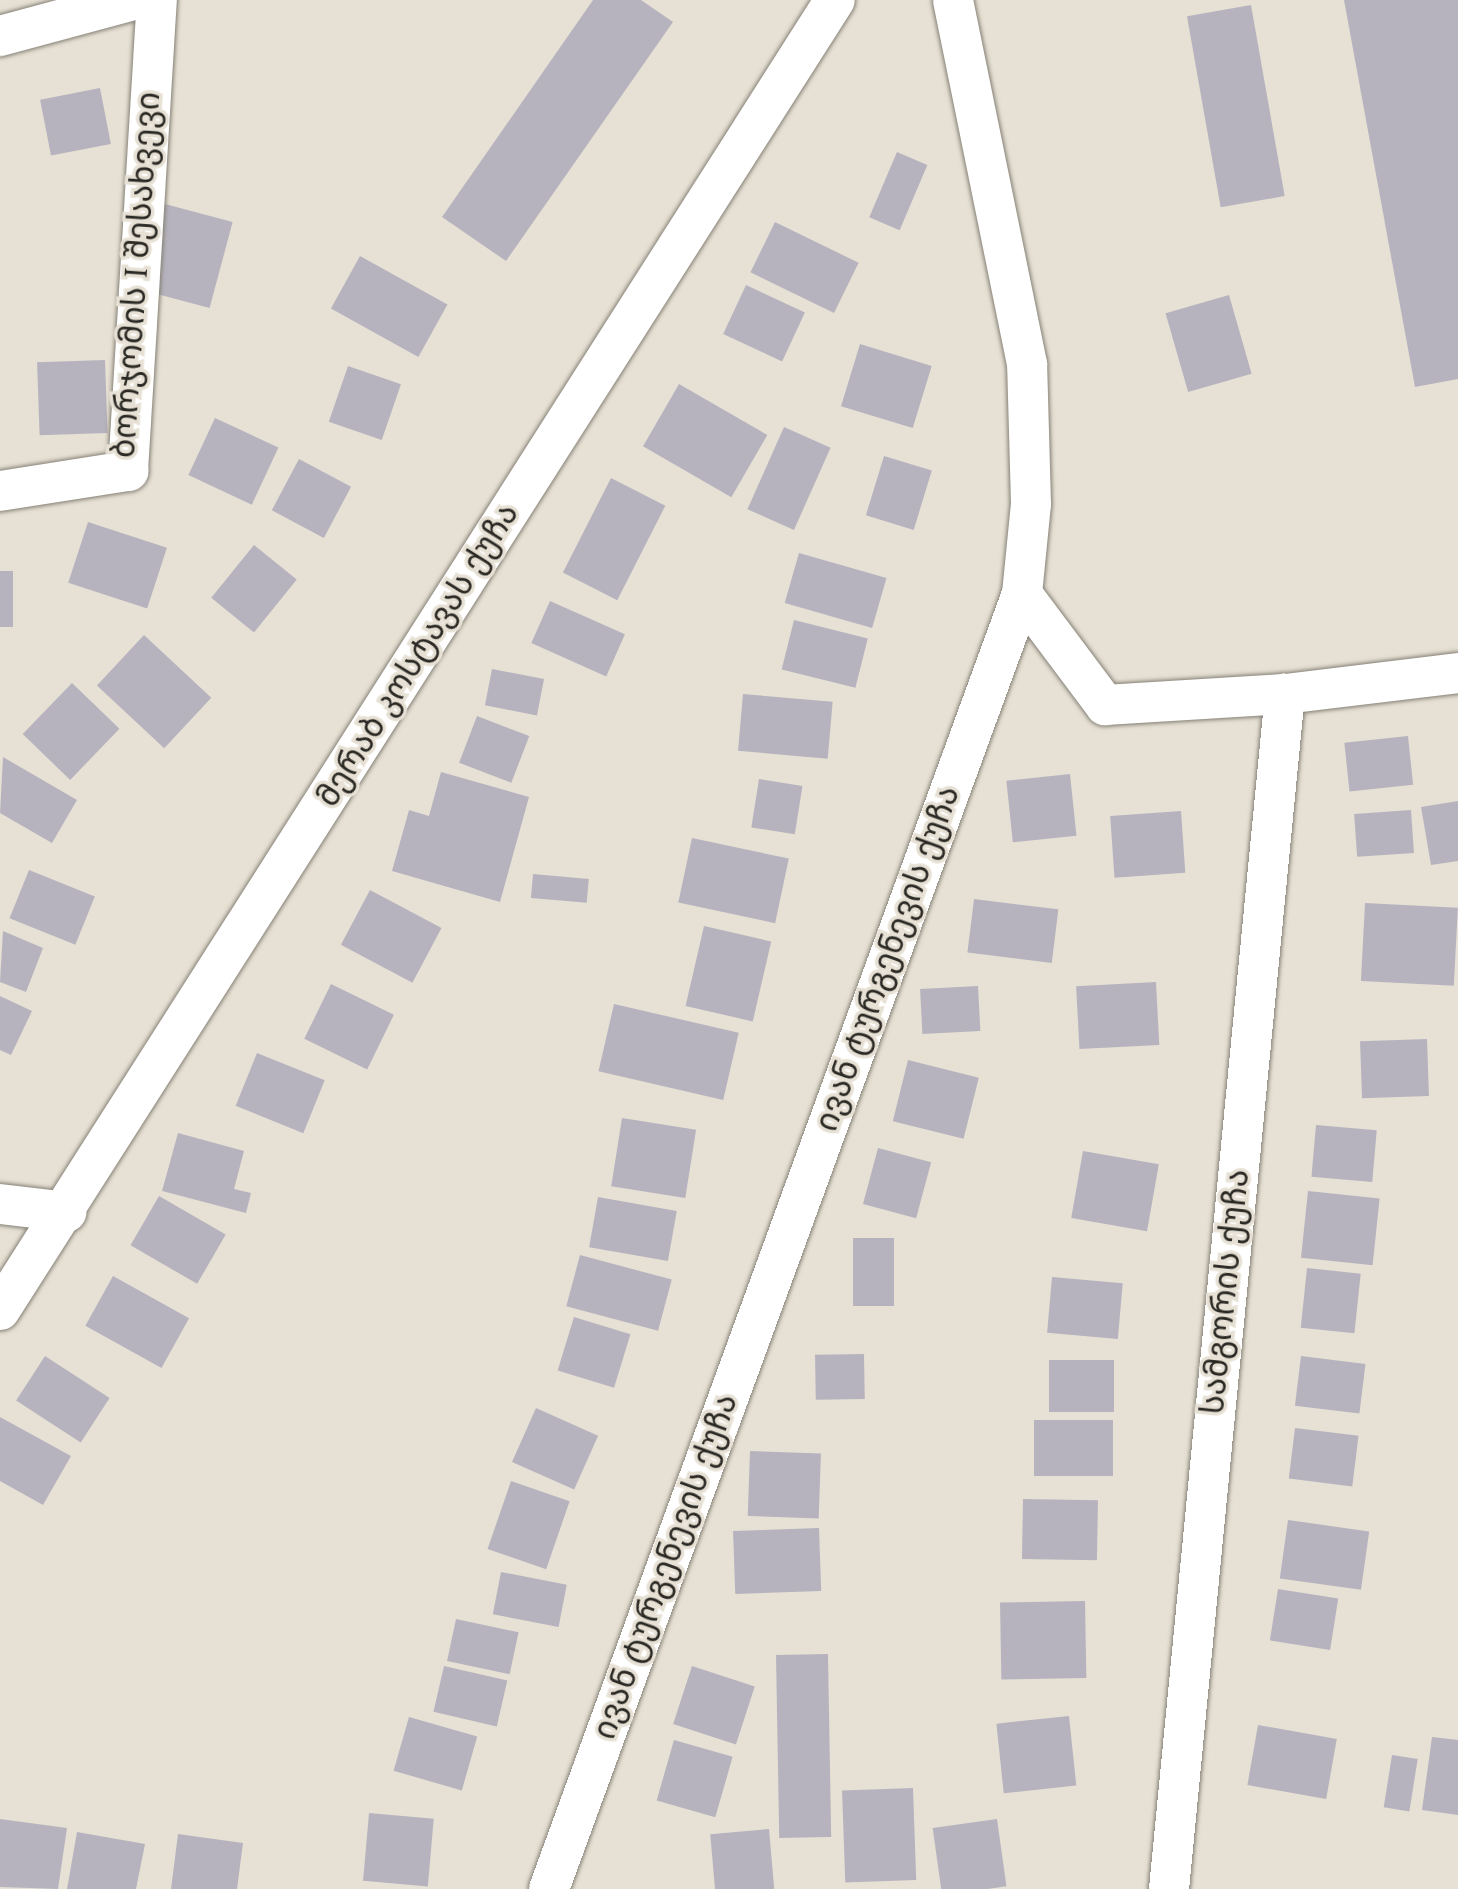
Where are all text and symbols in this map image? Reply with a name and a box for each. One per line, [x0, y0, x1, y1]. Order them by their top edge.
street label: ბორჯომის I შესახვევი [106, 91, 170, 459]
street label: მერაბ კოსტავას ქუჩა [310, 497, 528, 815]
street label: ივან ტურგენევის ქუჩა [809, 781, 969, 1137]
street label: სამგორის ქუჩა [1195, 1168, 1259, 1416]
street label: ივან ტურგენევის ქუჩა [587, 1389, 747, 1745]

